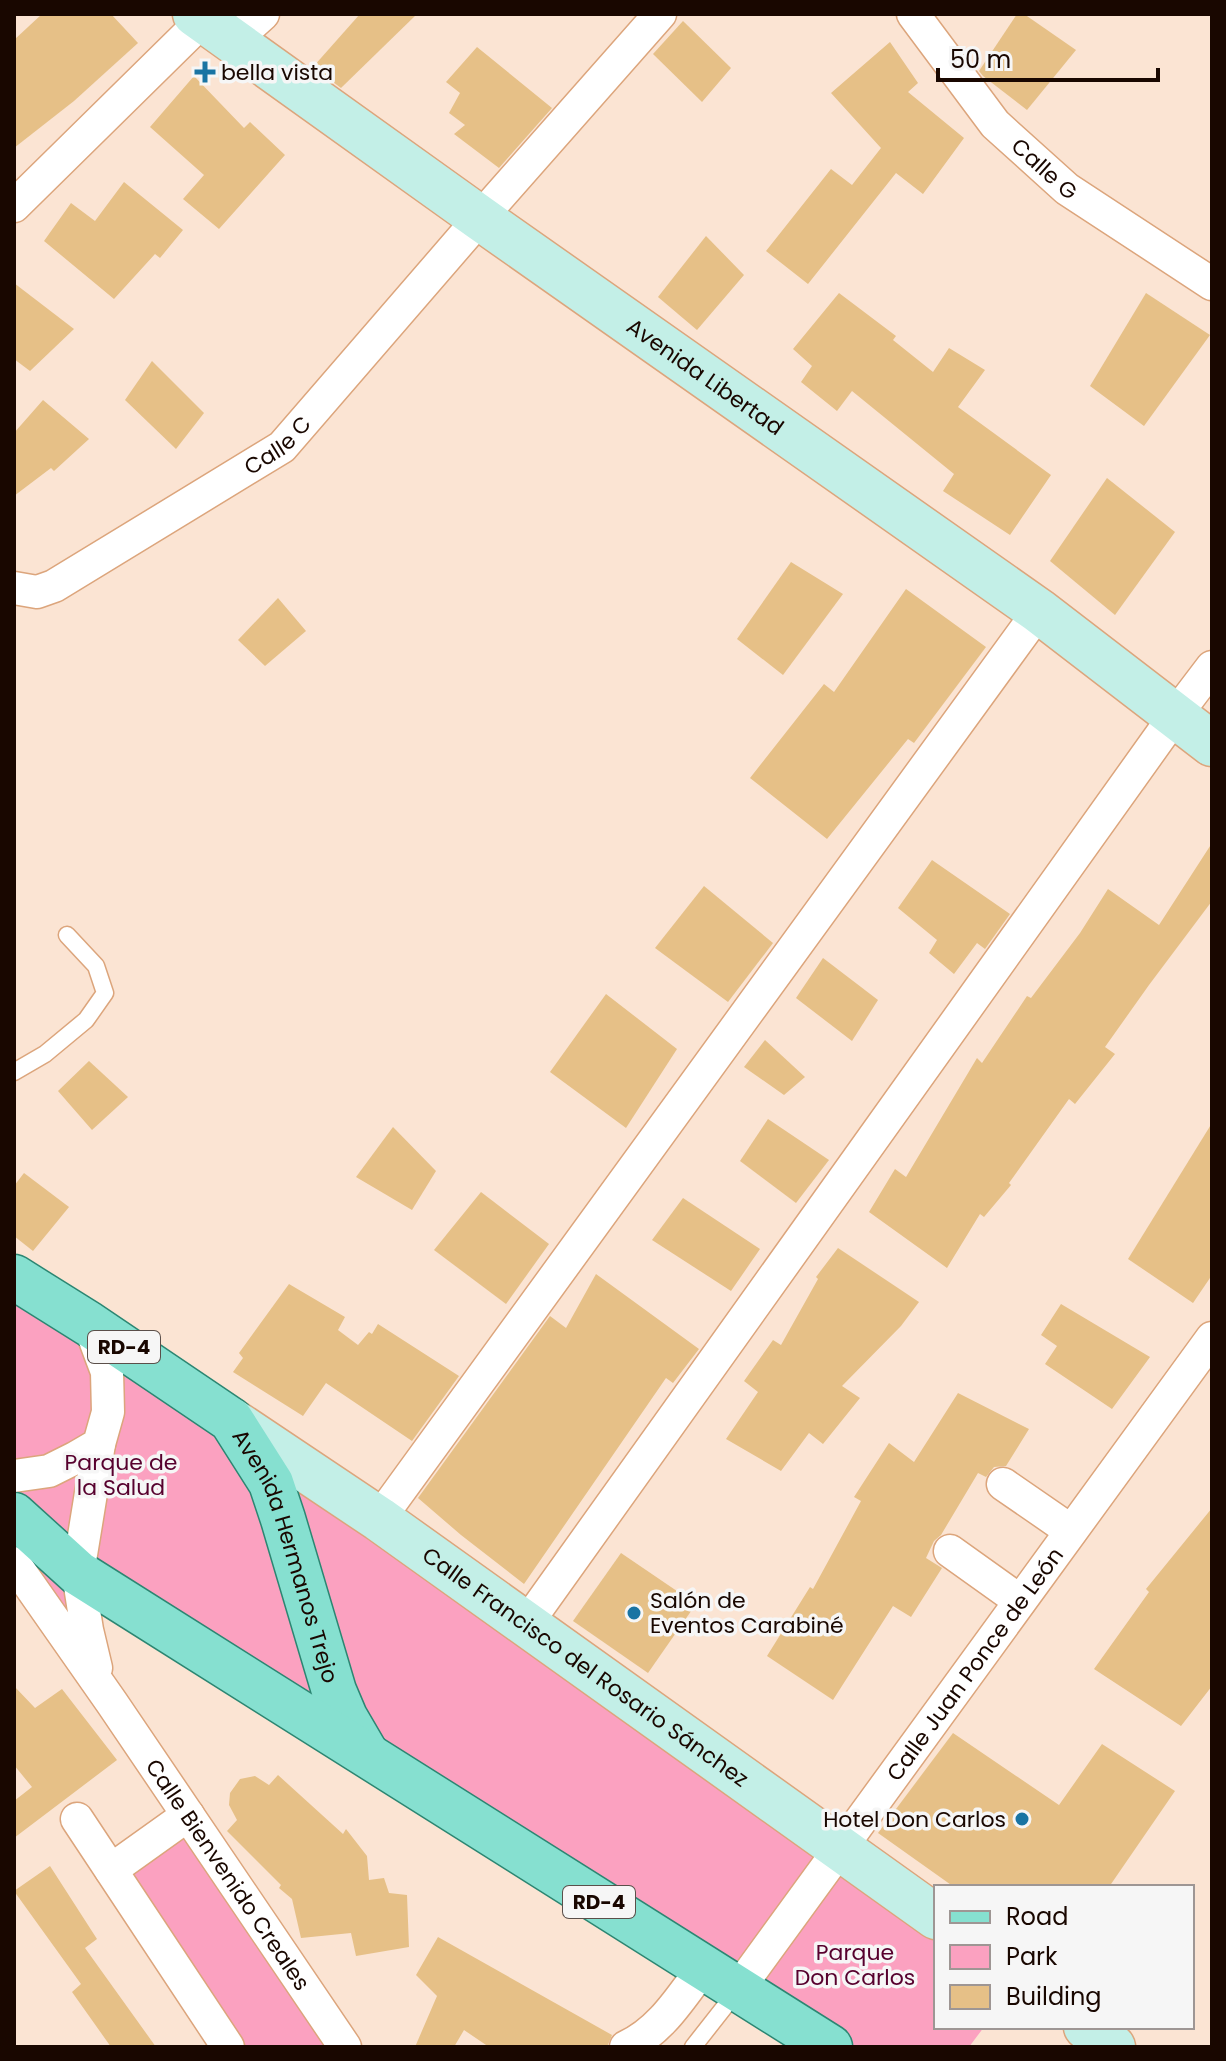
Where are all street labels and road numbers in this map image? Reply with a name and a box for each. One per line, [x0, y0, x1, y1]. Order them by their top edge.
street label: Calle G [1005, 131, 1083, 207]
street label: Avenida Libertad [621, 310, 790, 442]
street label: Calle C [238, 409, 318, 482]
road number: RD-4 [88, 1331, 160, 1363]
street label: Avenida Hermanos Trejo [225, 1423, 346, 1687]
street label: Calle Francisco del Rosario Sánchez [416, 1539, 755, 1794]
street label: Calle Juan Ponce de León [879, 1541, 1070, 1787]
street label: Calle Bienvenido Creales [139, 1753, 318, 1996]
road number: RD-4 [563, 1886, 635, 1918]

